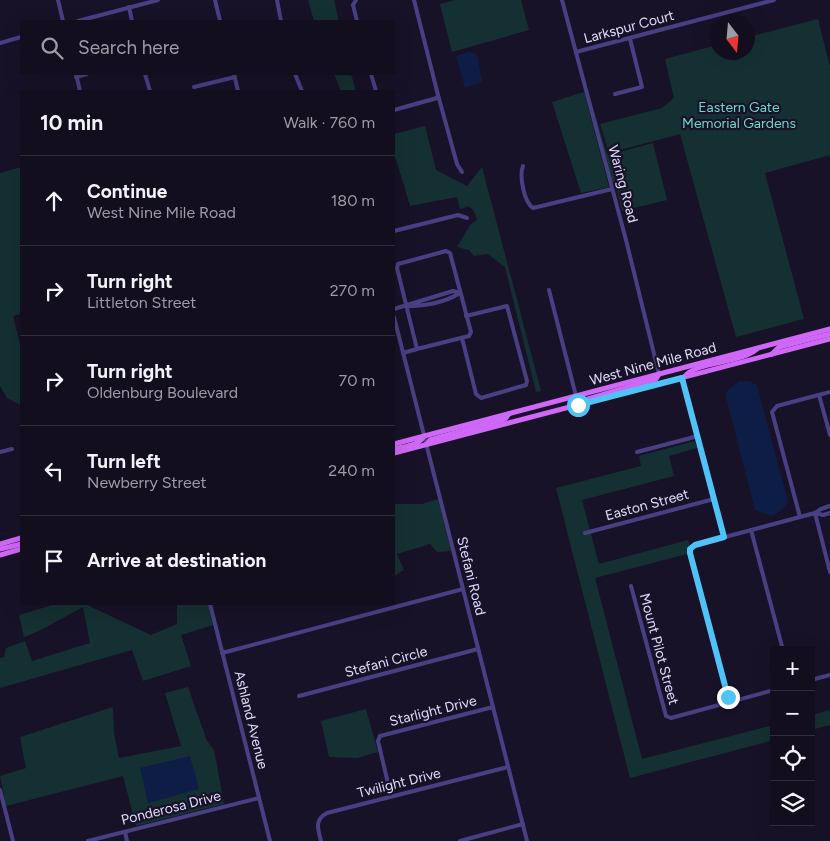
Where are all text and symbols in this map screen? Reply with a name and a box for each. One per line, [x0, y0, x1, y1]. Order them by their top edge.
street label: Larkspur Court [582, 7, 676, 47]
north arrow [710, 15, 755, 60]
search box [20, 20, 395, 75]
icon: search [38, 34, 66, 62]
text: Search here [78, 36, 180, 59]
park label: Eastern Gate Memorial Gardens [682, 99, 796, 132]
text: 10 min [40, 110, 103, 135]
text: Walk · 760 m [283, 113, 375, 132]
street label: Waring Road [604, 143, 642, 225]
text: Continue [87, 180, 167, 203]
icon: ahead [40, 187, 68, 215]
text: 180 m [331, 191, 375, 210]
text: West Nine Mile Road [87, 203, 236, 222]
text: Turn right [87, 270, 173, 293]
icon: right [40, 277, 68, 305]
text: 270 m [330, 281, 375, 300]
text: Littleton Street [87, 293, 196, 312]
street label: West Nine Mile Road [588, 339, 718, 389]
text: Turn right [87, 360, 173, 383]
icon: right [40, 367, 68, 395]
text: 70 m [339, 371, 375, 390]
text: Oldenburg Boulevard [87, 383, 238, 402]
route start [567, 394, 590, 417]
text: Turn left [87, 450, 161, 473]
icon: left [40, 457, 68, 485]
text: 240 m [328, 461, 375, 480]
text: Newberry Street [87, 473, 207, 492]
street label: Easton Street [603, 486, 691, 524]
street label: Stefani Road [453, 535, 489, 617]
icon: arrive [40, 547, 68, 575]
text: Arrive at destination [87, 549, 266, 572]
street label: Mount Pilot Street [636, 591, 682, 707]
street label: Stefani Circle [343, 643, 429, 681]
map controls [770, 646, 815, 826]
button: + [770, 646, 815, 691]
street label: Ashland Avenue [231, 669, 272, 771]
route end [717, 686, 740, 709]
button: − [770, 691, 815, 736]
street label: Starlight Drive [388, 692, 479, 730]
button: locate [770, 736, 815, 781]
street label: Twilight Drive [356, 764, 443, 802]
button: layers [770, 781, 815, 826]
street label: Ponderosa Drive [119, 787, 223, 829]

